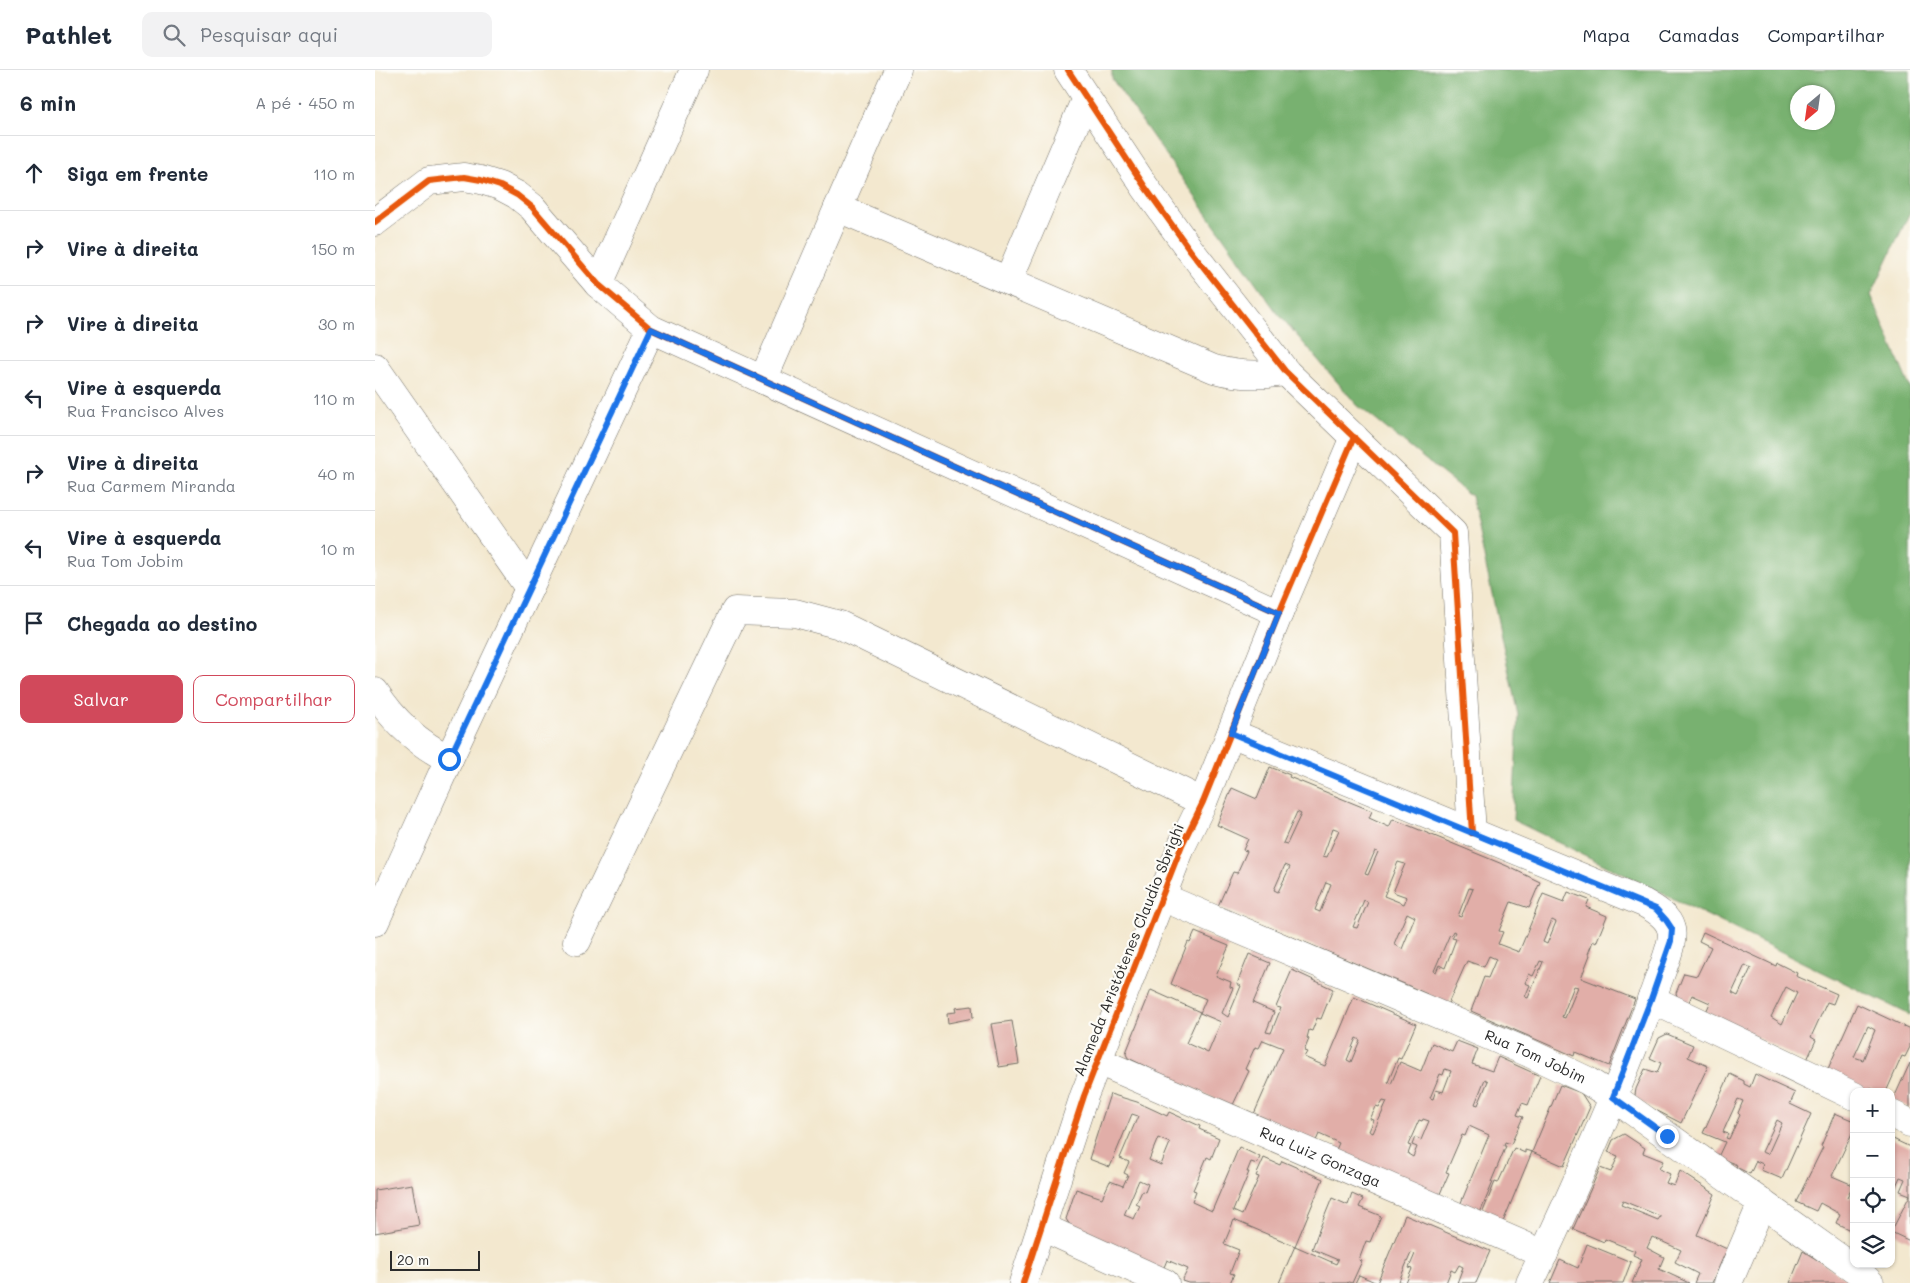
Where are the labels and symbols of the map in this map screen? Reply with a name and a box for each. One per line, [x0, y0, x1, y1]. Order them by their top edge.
north arrow [1790, 85, 1835, 130]
route start [438, 748, 461, 771]
street label: Alameda Aristótenes Claudio Sbrighi [1068, 820, 1188, 1079]
street label: Rua Tom Jobim [1482, 1024, 1590, 1088]
street label: Rua Luiz Gonzaga [1257, 1121, 1384, 1191]
route end [1656, 1125, 1679, 1148]
scale bar [390, 1248, 480, 1271]

